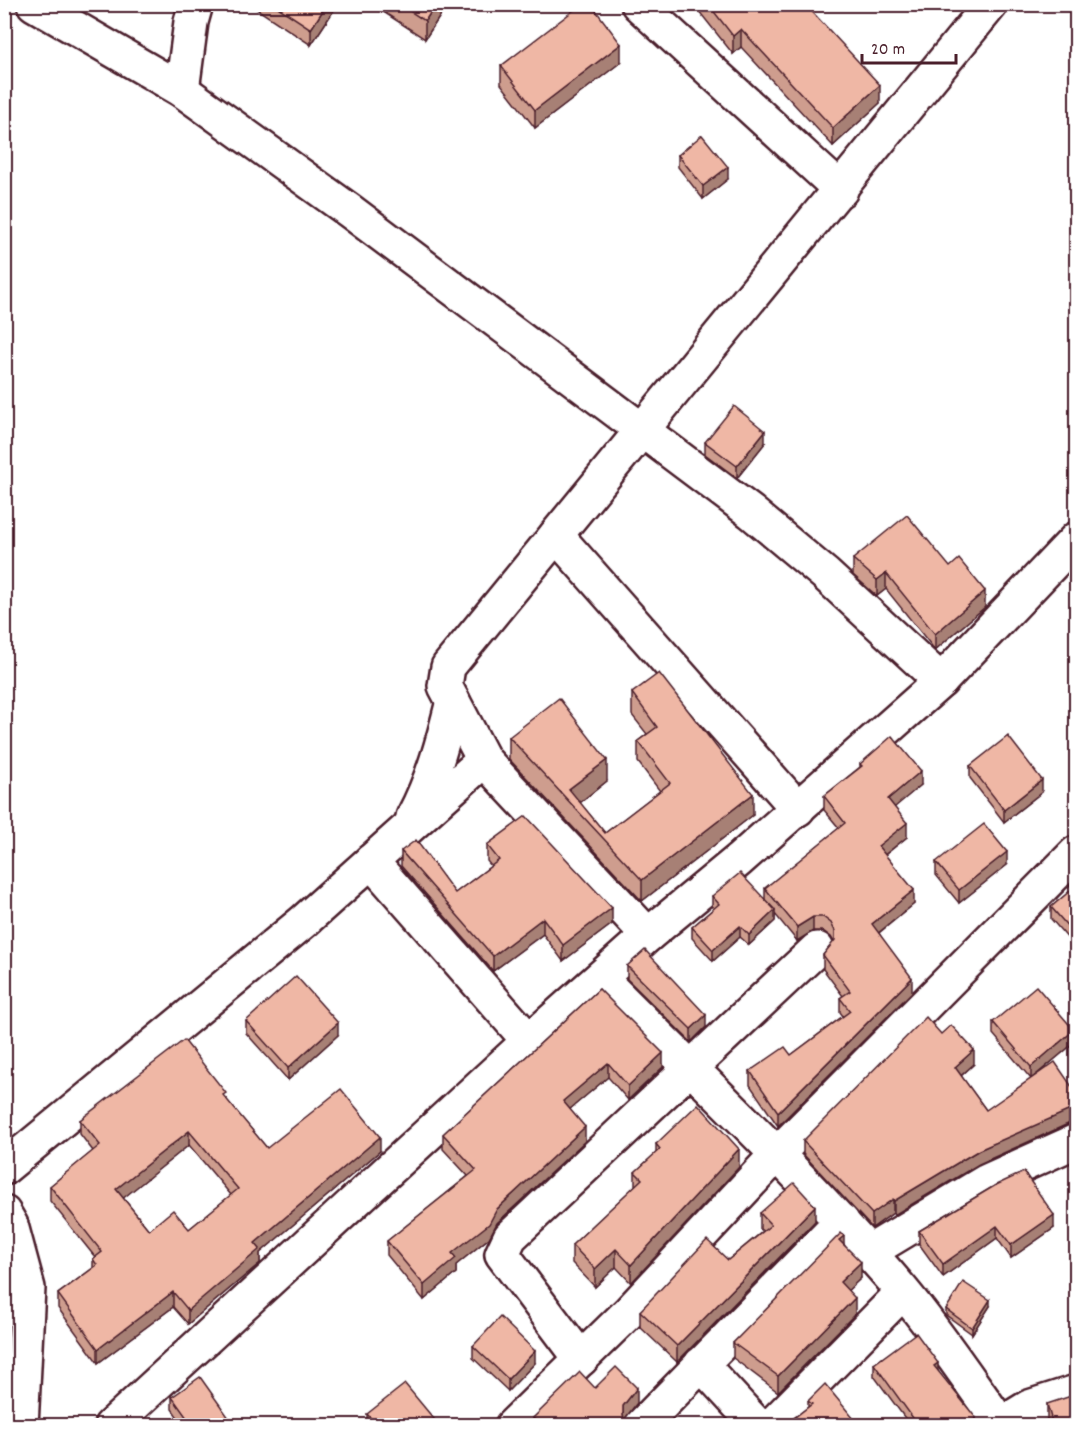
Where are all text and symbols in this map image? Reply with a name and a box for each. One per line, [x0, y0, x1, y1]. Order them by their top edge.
scale bar [862, 27, 956, 65]
text: 20 m [871, 38, 905, 63]

